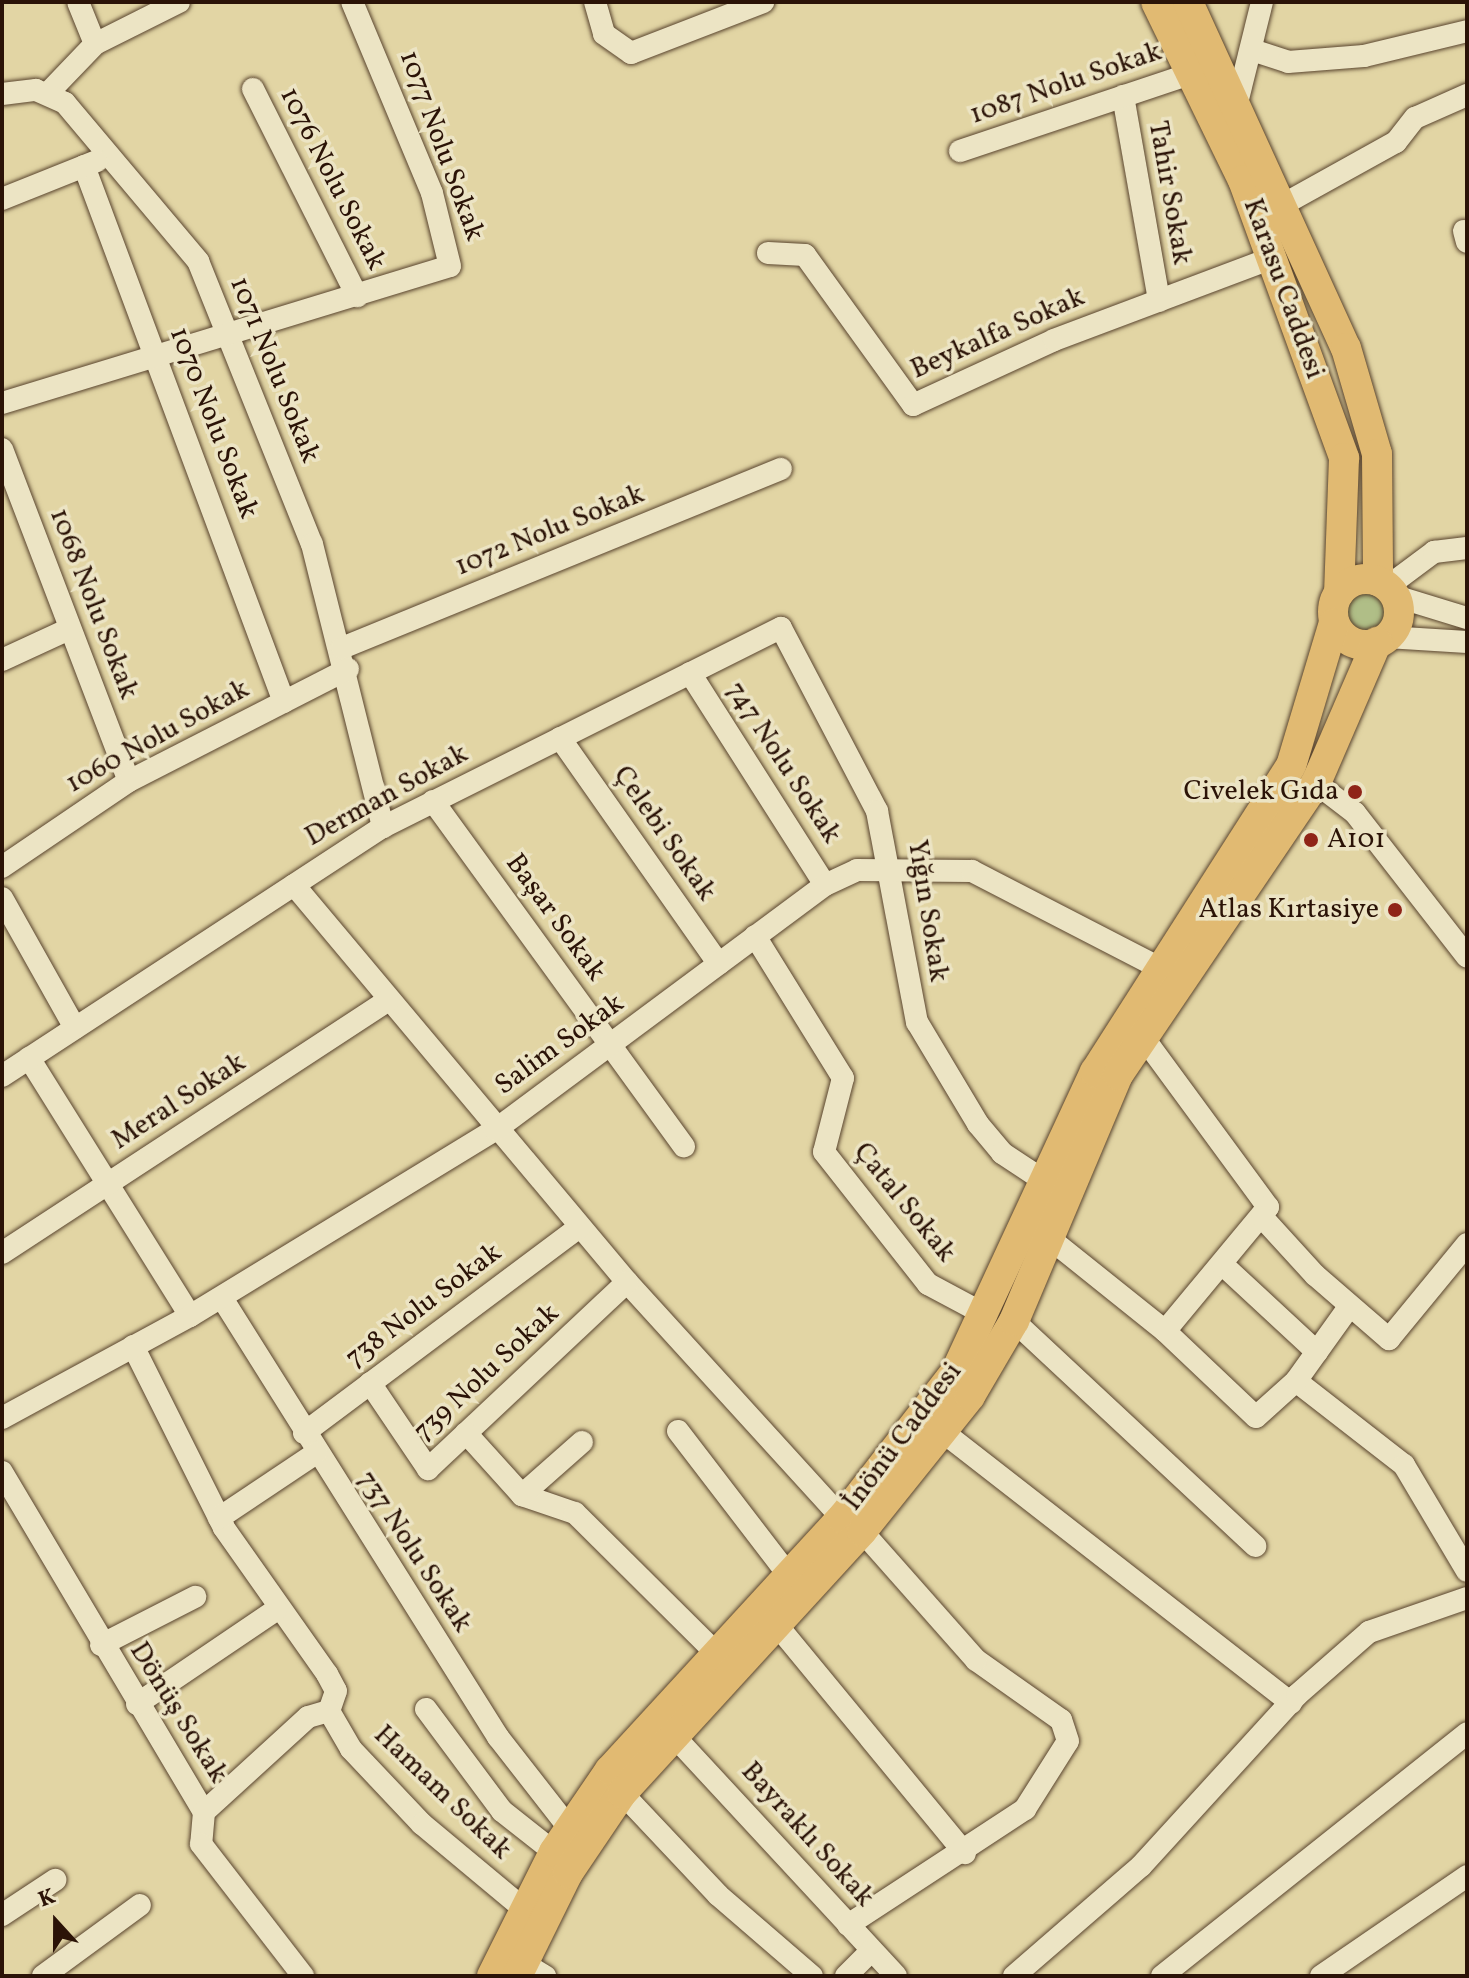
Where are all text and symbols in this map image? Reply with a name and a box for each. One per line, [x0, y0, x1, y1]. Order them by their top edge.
street label: 1087 Nolu Sokak [966, 35, 1166, 133]
street label: 1077 Nolu Sokak [391, 46, 491, 246]
street label: 1076 Nolu Sokak [271, 82, 393, 276]
street label: Tahir Sokak [1140, 118, 1198, 268]
street label: Karasu Caddesi [1235, 194, 1331, 384]
street label: 1071 Nolu Sokak [221, 272, 327, 468]
street label: Beykalfa Sokak [906, 281, 1090, 387]
street label: 1070 Nolu Sokak [161, 323, 265, 523]
street label: 1072 Nolu Sokak [451, 478, 649, 584]
street label: 1068 Nolu Sokak [41, 504, 145, 704]
street label: 1060 Nolu Sokak [60, 673, 256, 801]
street label: 747 Nolu Sokak [718, 676, 848, 850]
street label: Derman Sokak [300, 737, 474, 855]
street label: Çelebi Sokak [605, 760, 723, 908]
place label: Civelek Gıda [1183, 775, 1339, 809]
marker: Civelek Gıda [1346, 783, 1364, 801]
place label: A101 [1327, 823, 1385, 857]
marker: A101 [1302, 831, 1320, 849]
street label: Yığın Sokak [899, 838, 955, 984]
street label: Başar Sokak [498, 848, 612, 988]
place label: Atlas Kırtasiye [1199, 893, 1379, 927]
marker: Atlas Kırtasiye [1386, 901, 1404, 919]
street label: Salim Sokak [489, 987, 631, 1103]
street label: Meral Sokak [106, 1046, 252, 1158]
street label: Çatal Sokak [846, 1136, 962, 1270]
street label: 738 Nolu Sokak [339, 1236, 509, 1376]
street label: 739 Nolu Sokak [407, 1297, 567, 1449]
street label: İnönü Caddesi [836, 1356, 970, 1518]
street label: 737 Nolu Sokak [349, 1465, 479, 1639]
street label: Dönüş Sokak [121, 1636, 235, 1790]
street label: Hamam Sokak [366, 1719, 518, 1867]
street label: Bayraklı Sokak [733, 1756, 881, 1914]
north arrow [16, 1882, 96, 1962]
text: K [34, 1882, 60, 1916]

